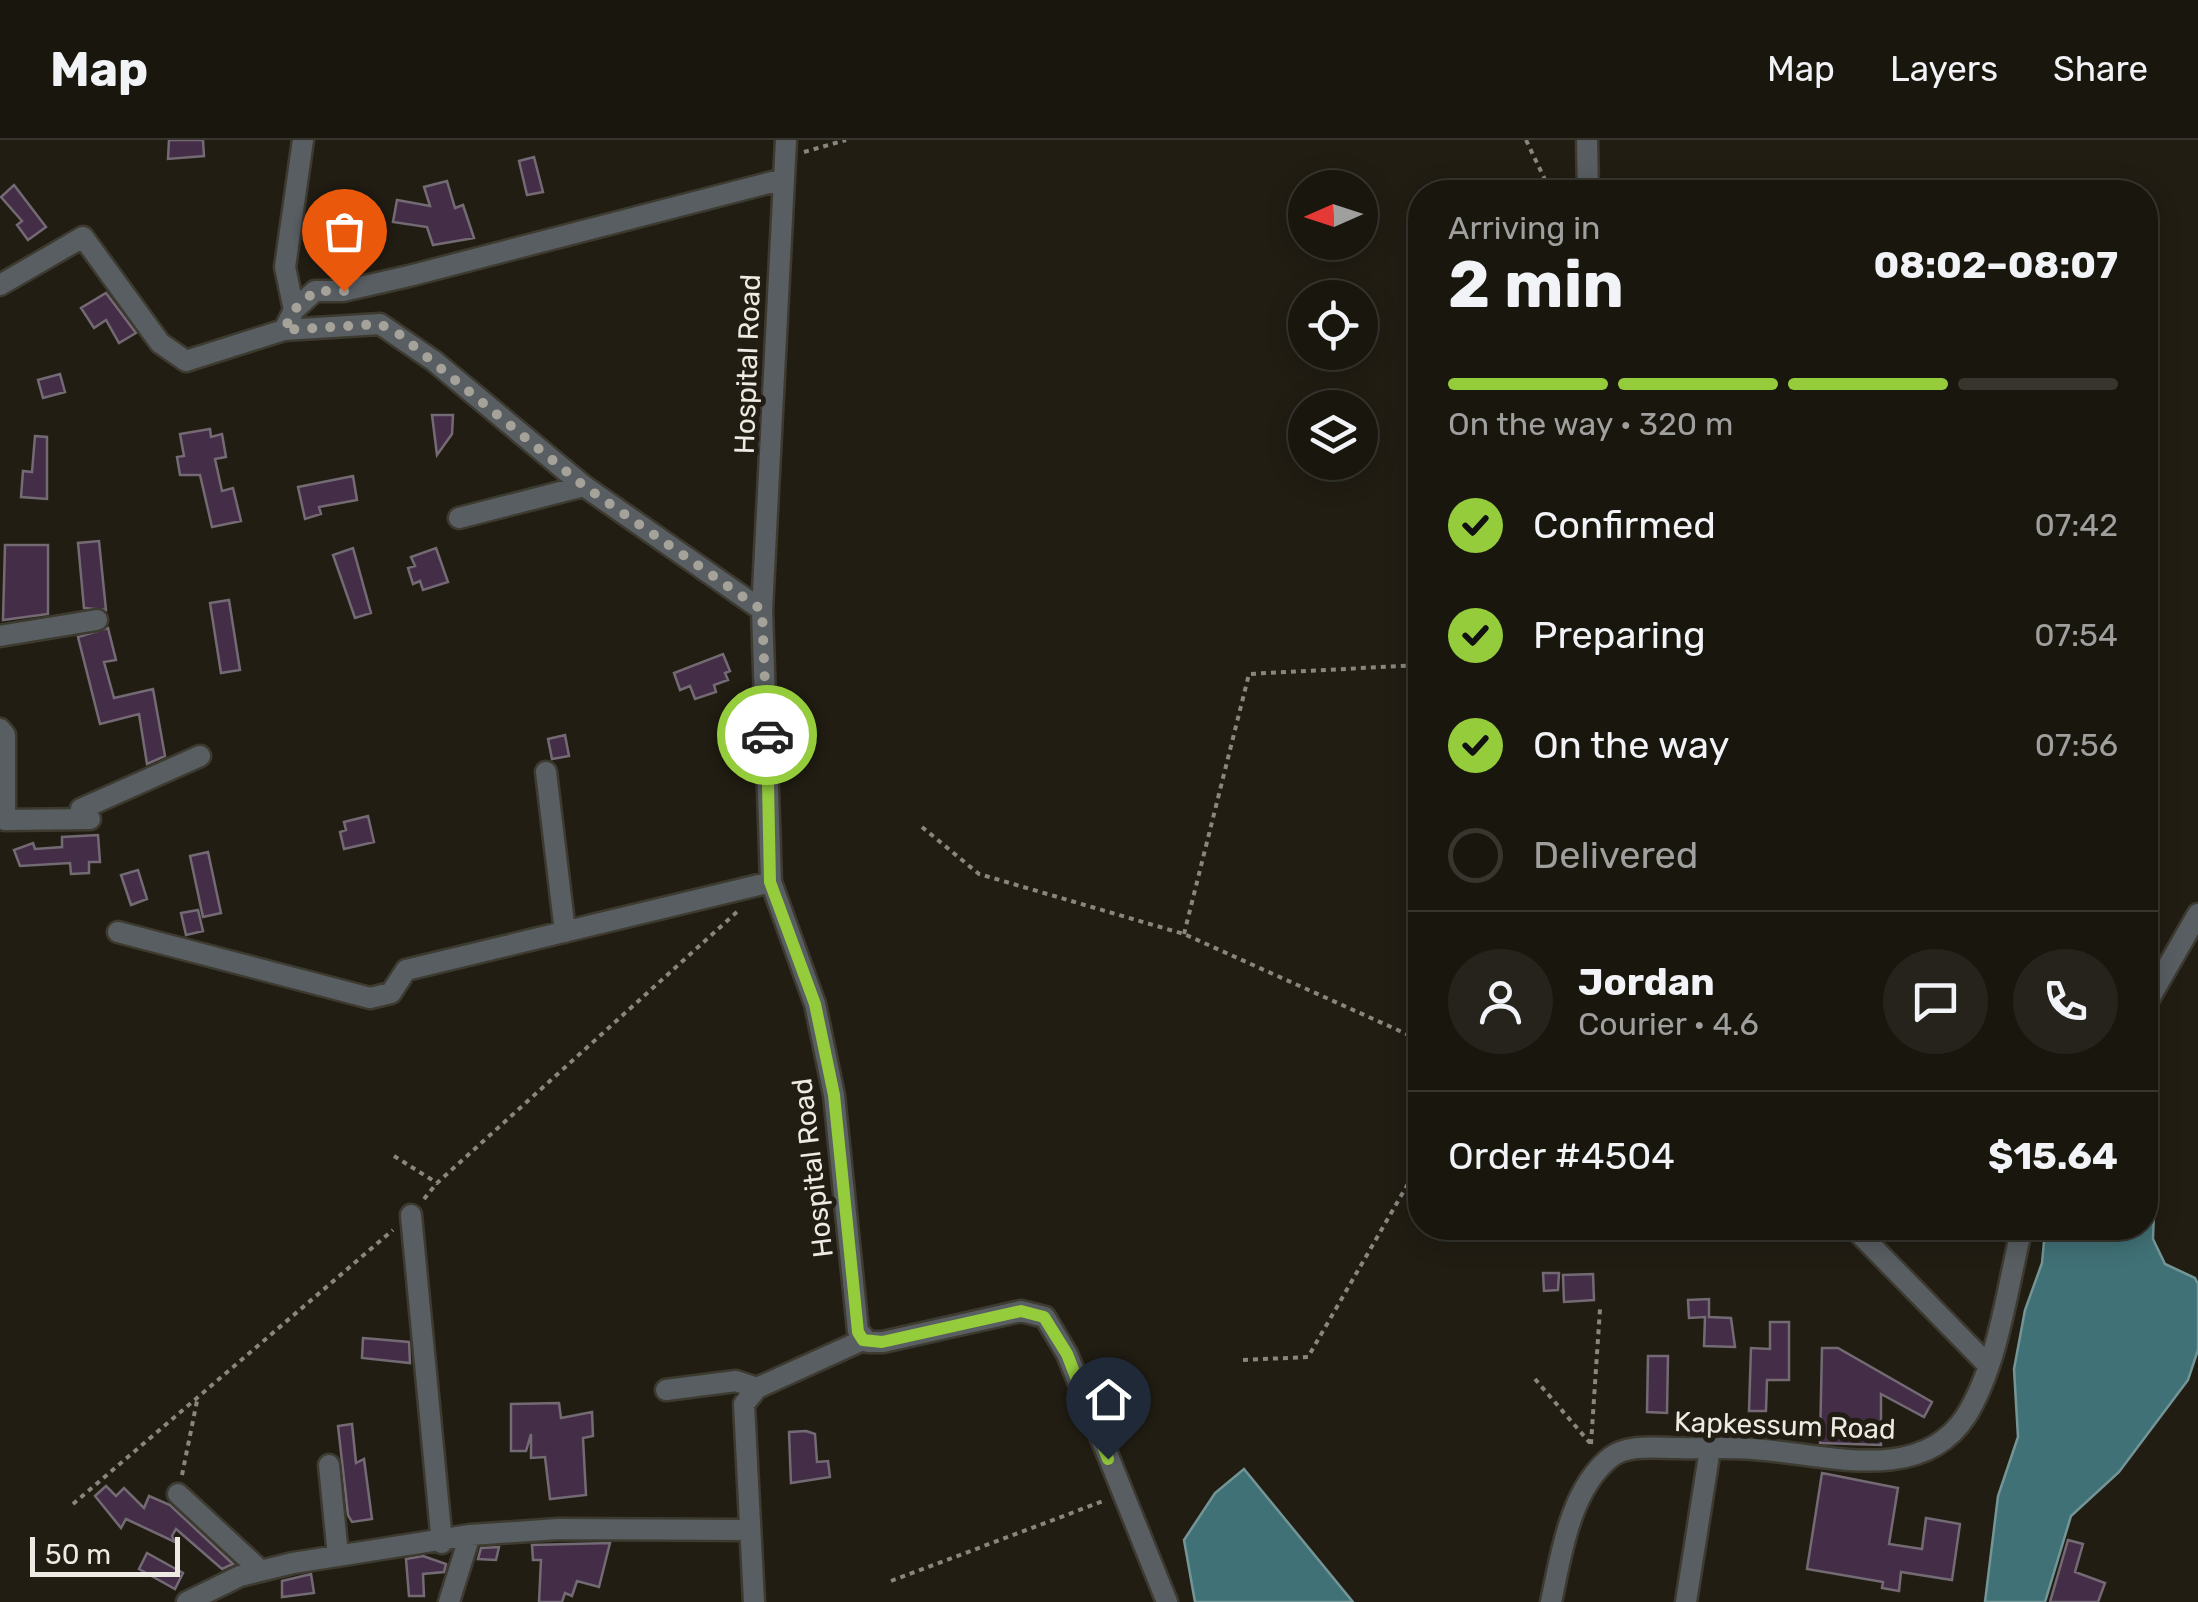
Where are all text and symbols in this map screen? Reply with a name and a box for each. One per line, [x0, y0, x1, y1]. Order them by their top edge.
text: Map [50, 41, 148, 98]
text: Map [1767, 48, 1835, 90]
text: Layers [1890, 48, 1998, 90]
text: Share [2053, 48, 2148, 90]
north arrow [1288, 170, 1378, 260]
map controls [1288, 170, 1378, 480]
pin [302, 189, 387, 292]
icon: bag [317, 204, 372, 259]
text: Arriving in [1448, 209, 1600, 247]
text: 08:02–08:07 [1873, 242, 2118, 288]
text: 2 min [1448, 246, 1624, 323]
street label: Hospital Road [728, 273, 767, 455]
button: locate [1288, 280, 1378, 370]
button: layers [1288, 390, 1378, 480]
text: On the way · 320 m [1448, 405, 1733, 443]
icon: check [1448, 498, 1503, 553]
text: Confirmed [1533, 502, 1716, 548]
text: 07:42 [2034, 506, 2118, 544]
icon: check [1448, 608, 1503, 663]
text: Preparing [1533, 612, 1706, 658]
text: 07:54 [2034, 616, 2118, 654]
courier [717, 685, 817, 785]
icon: car [740, 708, 795, 763]
icon: check [1448, 718, 1503, 773]
text: On the way [1533, 722, 1729, 768]
text: 07:56 [2035, 726, 2118, 764]
text: Delivered [1533, 832, 1698, 878]
button: person [1448, 949, 1553, 1054]
button: chat [1883, 949, 1988, 1054]
button: phone [2013, 949, 2118, 1054]
text: Jordan [1578, 959, 1715, 1005]
text: Courier · 4.6 [1578, 1005, 1759, 1043]
street label: Hospital Road [785, 1076, 840, 1259]
text: Order #4504 [1448, 1133, 1675, 1179]
text: $15.64 [1988, 1133, 2118, 1179]
pin [1066, 1357, 1151, 1460]
icon: home [1081, 1372, 1136, 1427]
street label: Kapkessum Road [1674, 1405, 1896, 1446]
scale bar [30, 1532, 180, 1576]
text: 50 m [45, 1538, 111, 1571]

